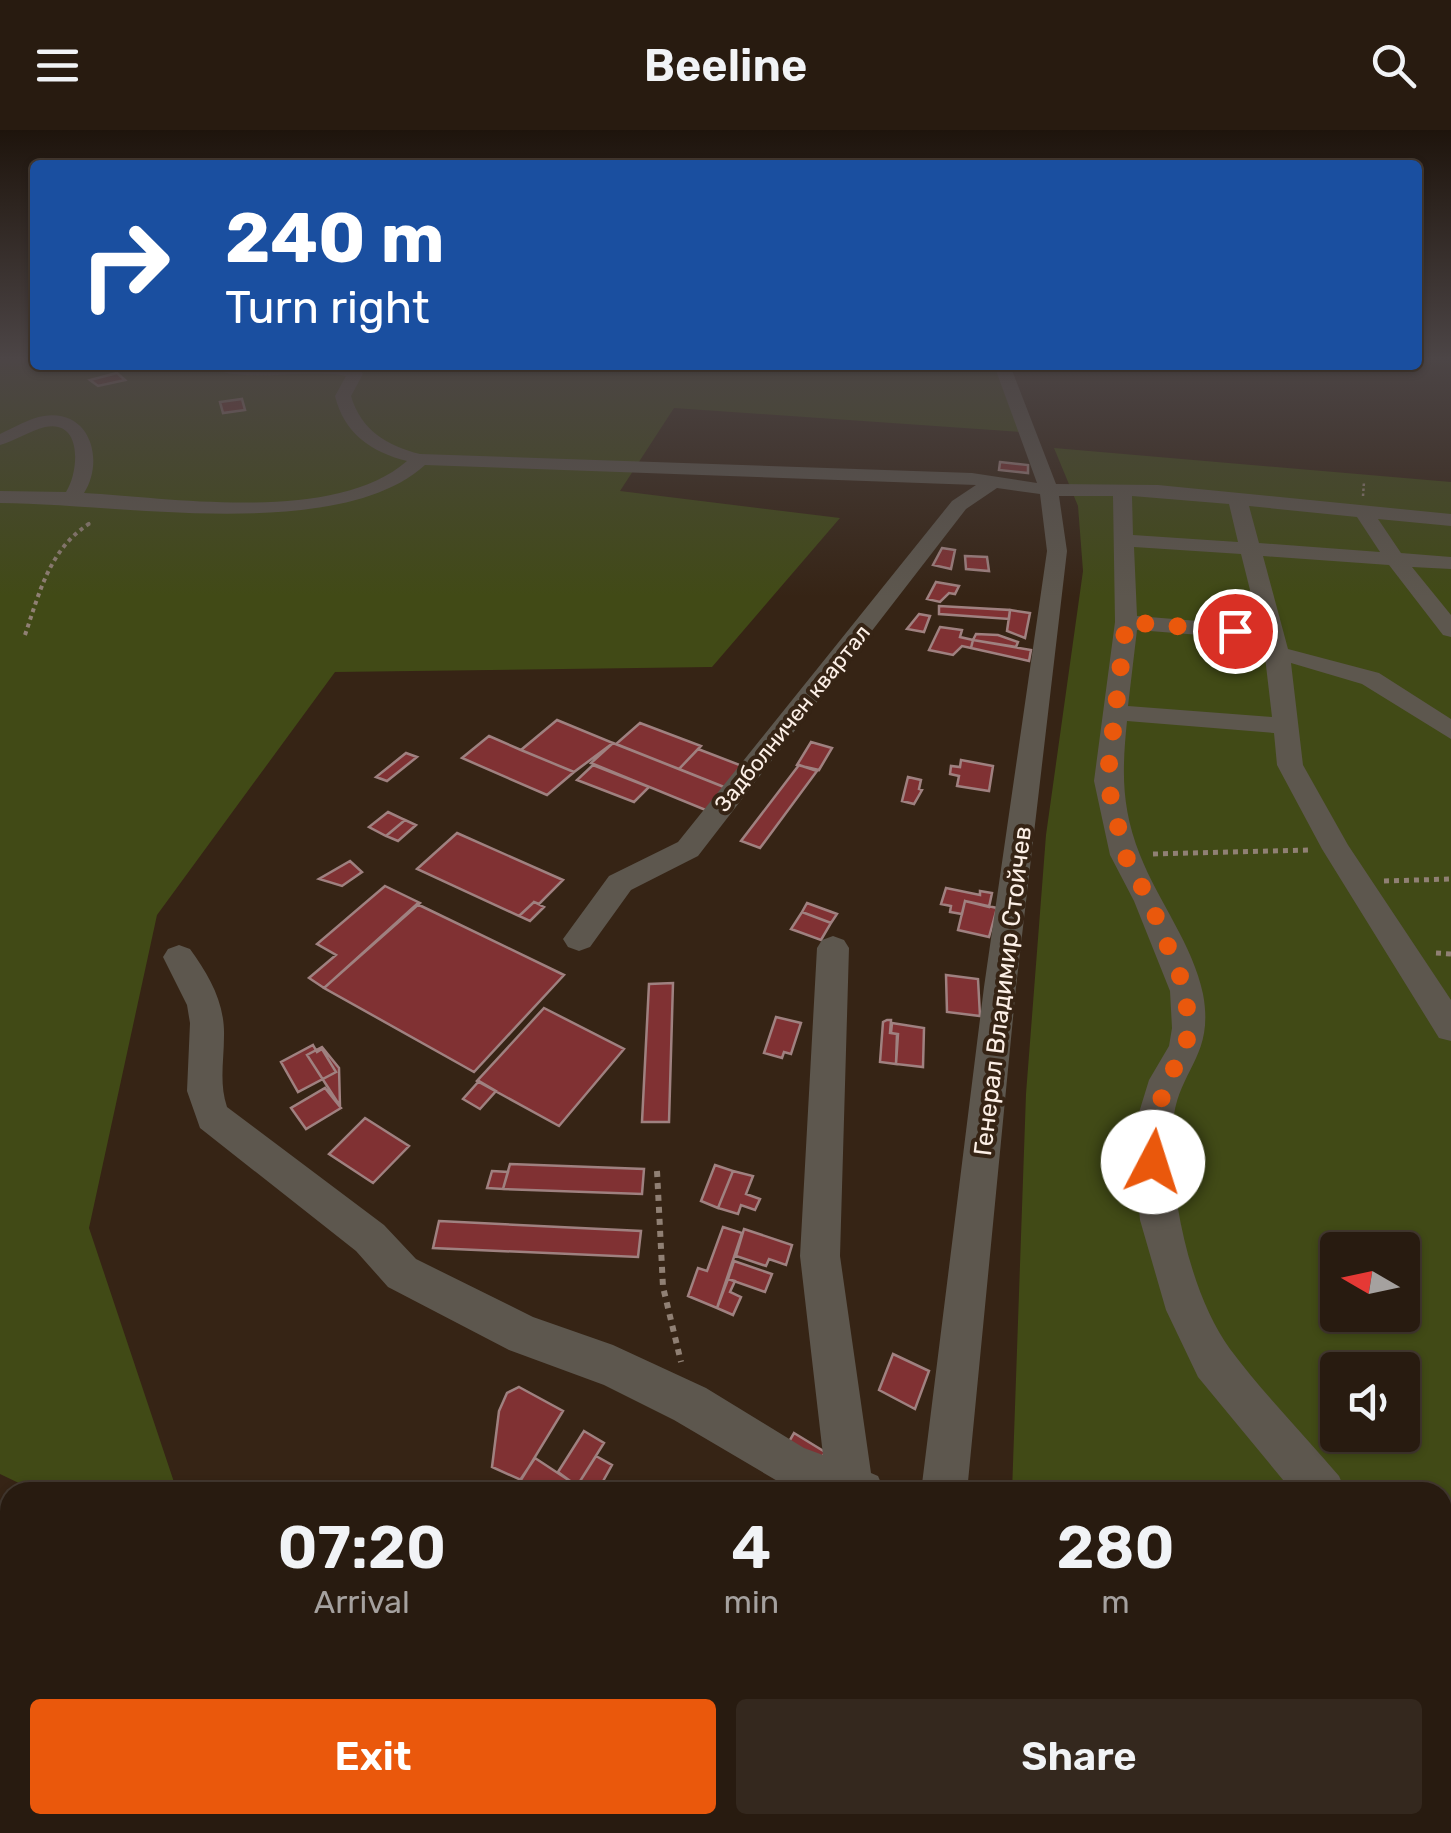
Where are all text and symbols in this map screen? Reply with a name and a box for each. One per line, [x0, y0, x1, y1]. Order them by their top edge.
icon: menu [30, 38, 85, 93]
icon: search [1366, 38, 1421, 93]
text: Beeline [644, 39, 807, 92]
text: 240 m [225, 197, 445, 280]
icon: right [60, 200, 190, 330]
text: Turn right [225, 281, 429, 334]
pin [1193, 589, 1278, 674]
icon: arrive [1208, 604, 1263, 659]
street label: Задболничен квартал [709, 619, 876, 817]
street label: Генерал Владимир Стойчев [968, 825, 1037, 1158]
position arrow [1101, 1110, 1205, 1214]
north arrow [1320, 1232, 1420, 1332]
map controls [1320, 1232, 1420, 1452]
button: sound [1320, 1352, 1420, 1452]
text: 07:20 [277, 1512, 446, 1583]
text: 4 [731, 1512, 771, 1583]
text: 280 [1056, 1512, 1175, 1583]
text: Arrival [314, 1583, 410, 1621]
text: min [723, 1583, 779, 1621]
text: m [1101, 1583, 1130, 1621]
button: Exit [30, 1699, 716, 1814]
button: Share [736, 1699, 1422, 1814]

